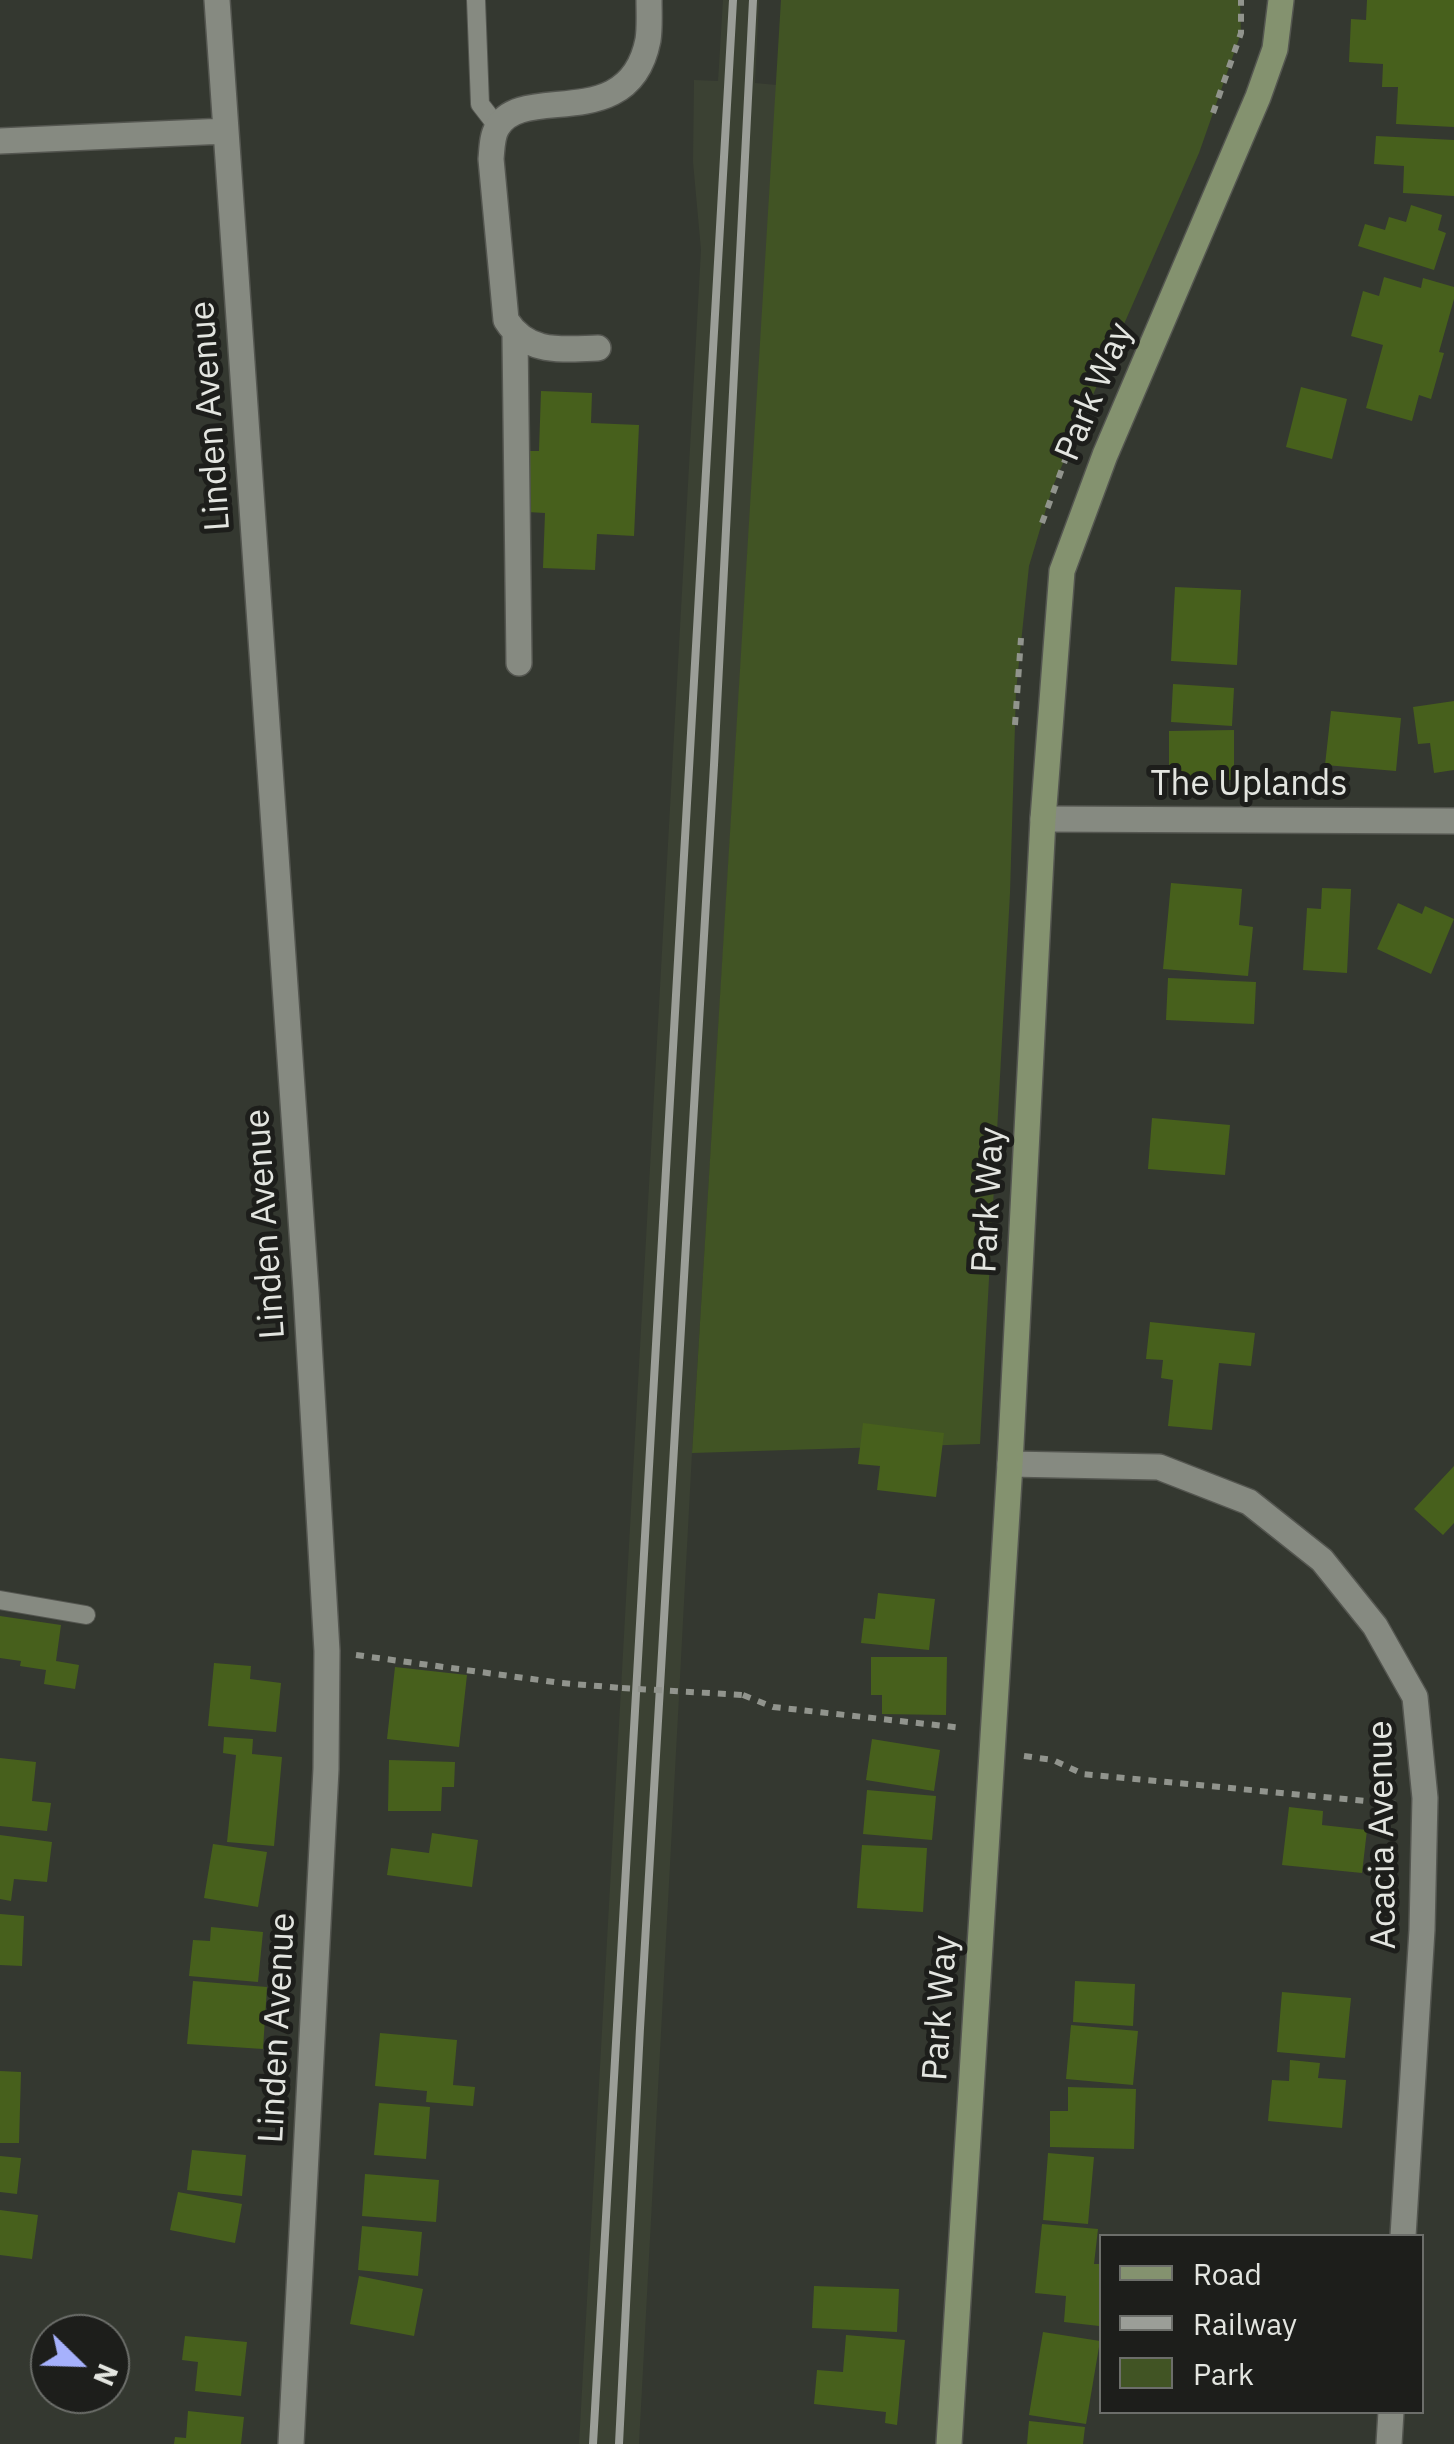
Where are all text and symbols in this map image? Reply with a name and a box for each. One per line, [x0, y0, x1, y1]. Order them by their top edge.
street label: Linden Avenue [182, 299, 240, 533]
street label: Park Way [1047, 317, 1143, 467]
street label: The Uplands [1151, 764, 1347, 806]
street label: Linden Avenue [237, 1107, 295, 1341]
street label: Park Way [964, 1126, 1014, 1274]
street label: Acacia Avenue [1360, 1720, 1406, 1950]
street label: Linden Avenue [251, 1912, 305, 2144]
street label: Park Way [915, 1934, 967, 2082]
legend [1099, 2234, 1424, 2414]
text: Road [1193, 2254, 1262, 2293]
text: Railway [1193, 2304, 1297, 2343]
north arrow [30, 2314, 130, 2414]
text: Park [1193, 2354, 1254, 2393]
text: N [85, 2359, 127, 2392]

